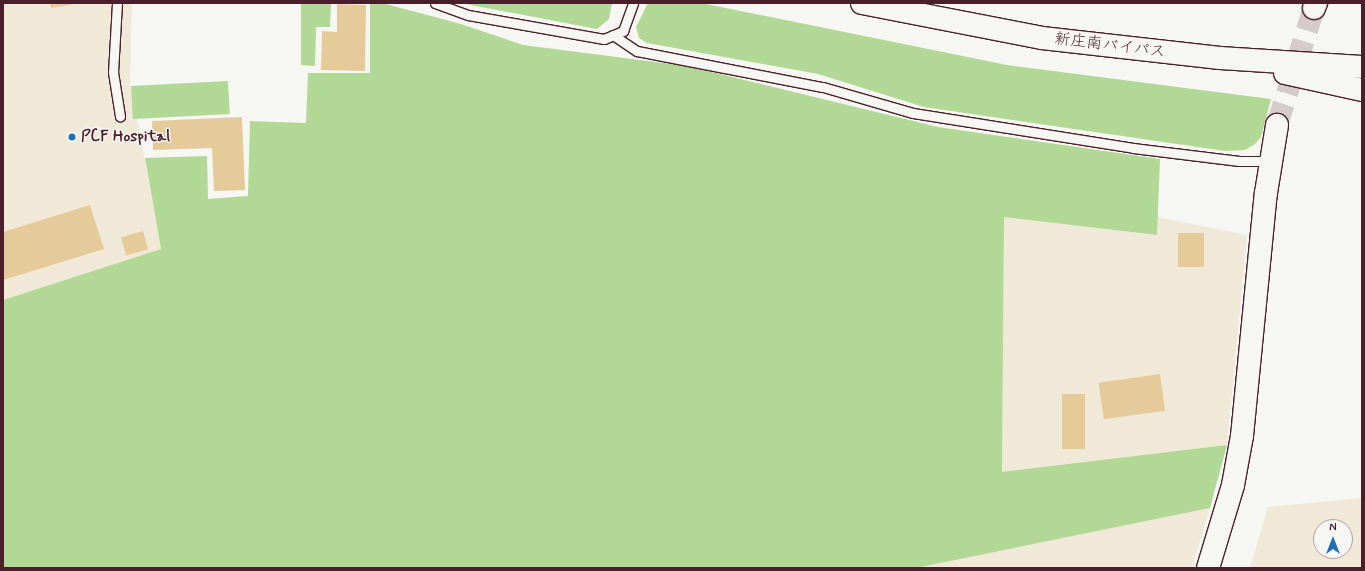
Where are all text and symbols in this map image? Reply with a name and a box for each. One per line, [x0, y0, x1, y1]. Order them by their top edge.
street label: 新庄南バイパス [1053, 30, 1167, 62]
place label: PCF Hospital [81, 127, 170, 147]
marker: PCF Hospital [66, 131, 78, 143]
north arrow [1313, 519, 1353, 559]
text: N [1329, 521, 1337, 535]

